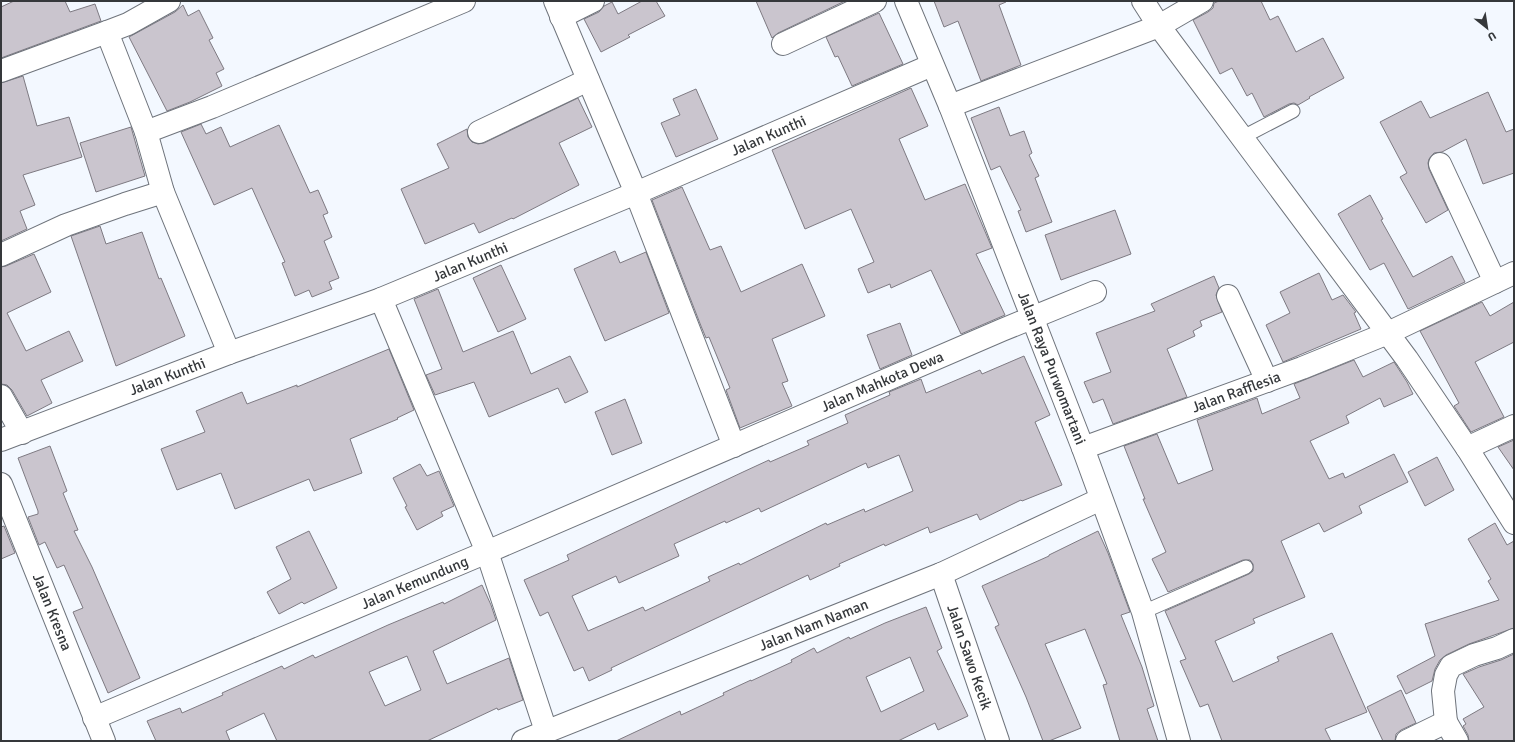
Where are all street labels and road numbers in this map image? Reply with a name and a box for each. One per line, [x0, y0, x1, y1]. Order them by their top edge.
street label: Jalan Kunthi [728, 111, 809, 160]
street label: Jalan Kunthi [430, 238, 511, 286]
street label: Jalan Raya Purwomartani [1014, 289, 1090, 447]
street label: Jalan Mahkota Dewa [818, 347, 946, 416]
street label: Jalan Kunthi [127, 354, 208, 399]
street label: Jalan Rafflesia [1189, 368, 1283, 417]
street label: Jalan Kemundung [358, 552, 471, 613]
street label: Jalan Kresna [29, 571, 76, 653]
street label: Jalan Nam Naman [756, 595, 871, 655]
street label: Jalan Sawo Kecik [943, 602, 996, 713]

